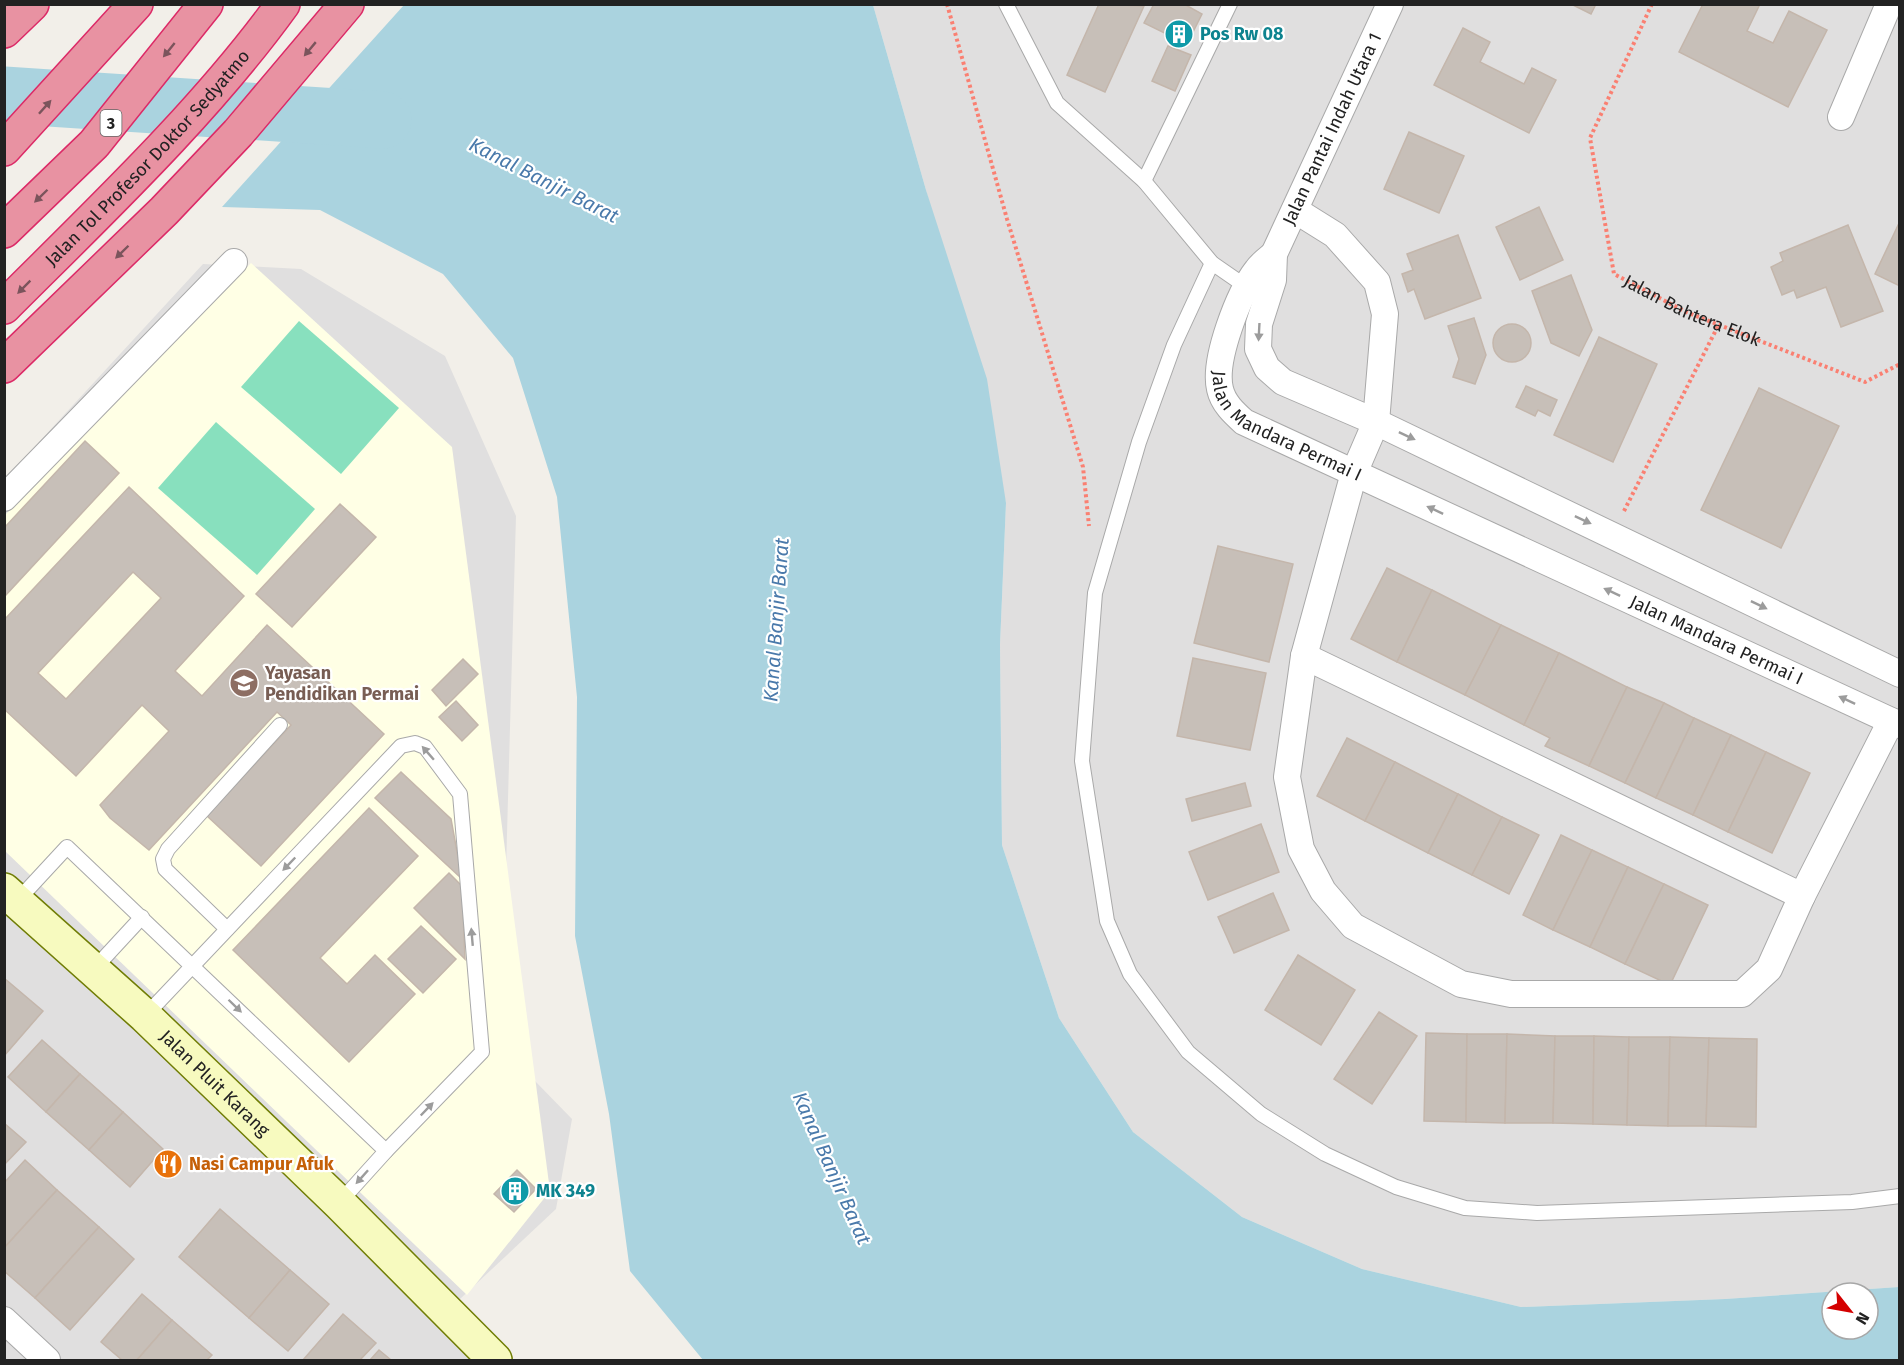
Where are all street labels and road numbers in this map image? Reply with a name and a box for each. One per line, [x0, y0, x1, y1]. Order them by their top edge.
street label: Jalan Pantai Indah Utara 1 [1278, 29, 1386, 229]
street label: Jalan Tol Profesor Doktor Sedyatmo [40, 45, 254, 271]
road number: 3 [100, 110, 122, 136]
street label: Jalan Bahtera Elok [1620, 270, 1764, 351]
street label: Jalan Mandara Permai I [1208, 370, 1365, 486]
street label: Jalan Mandara Permai I [1626, 591, 1806, 690]
street label: Jalan Pluit Karang [155, 1025, 275, 1142]

